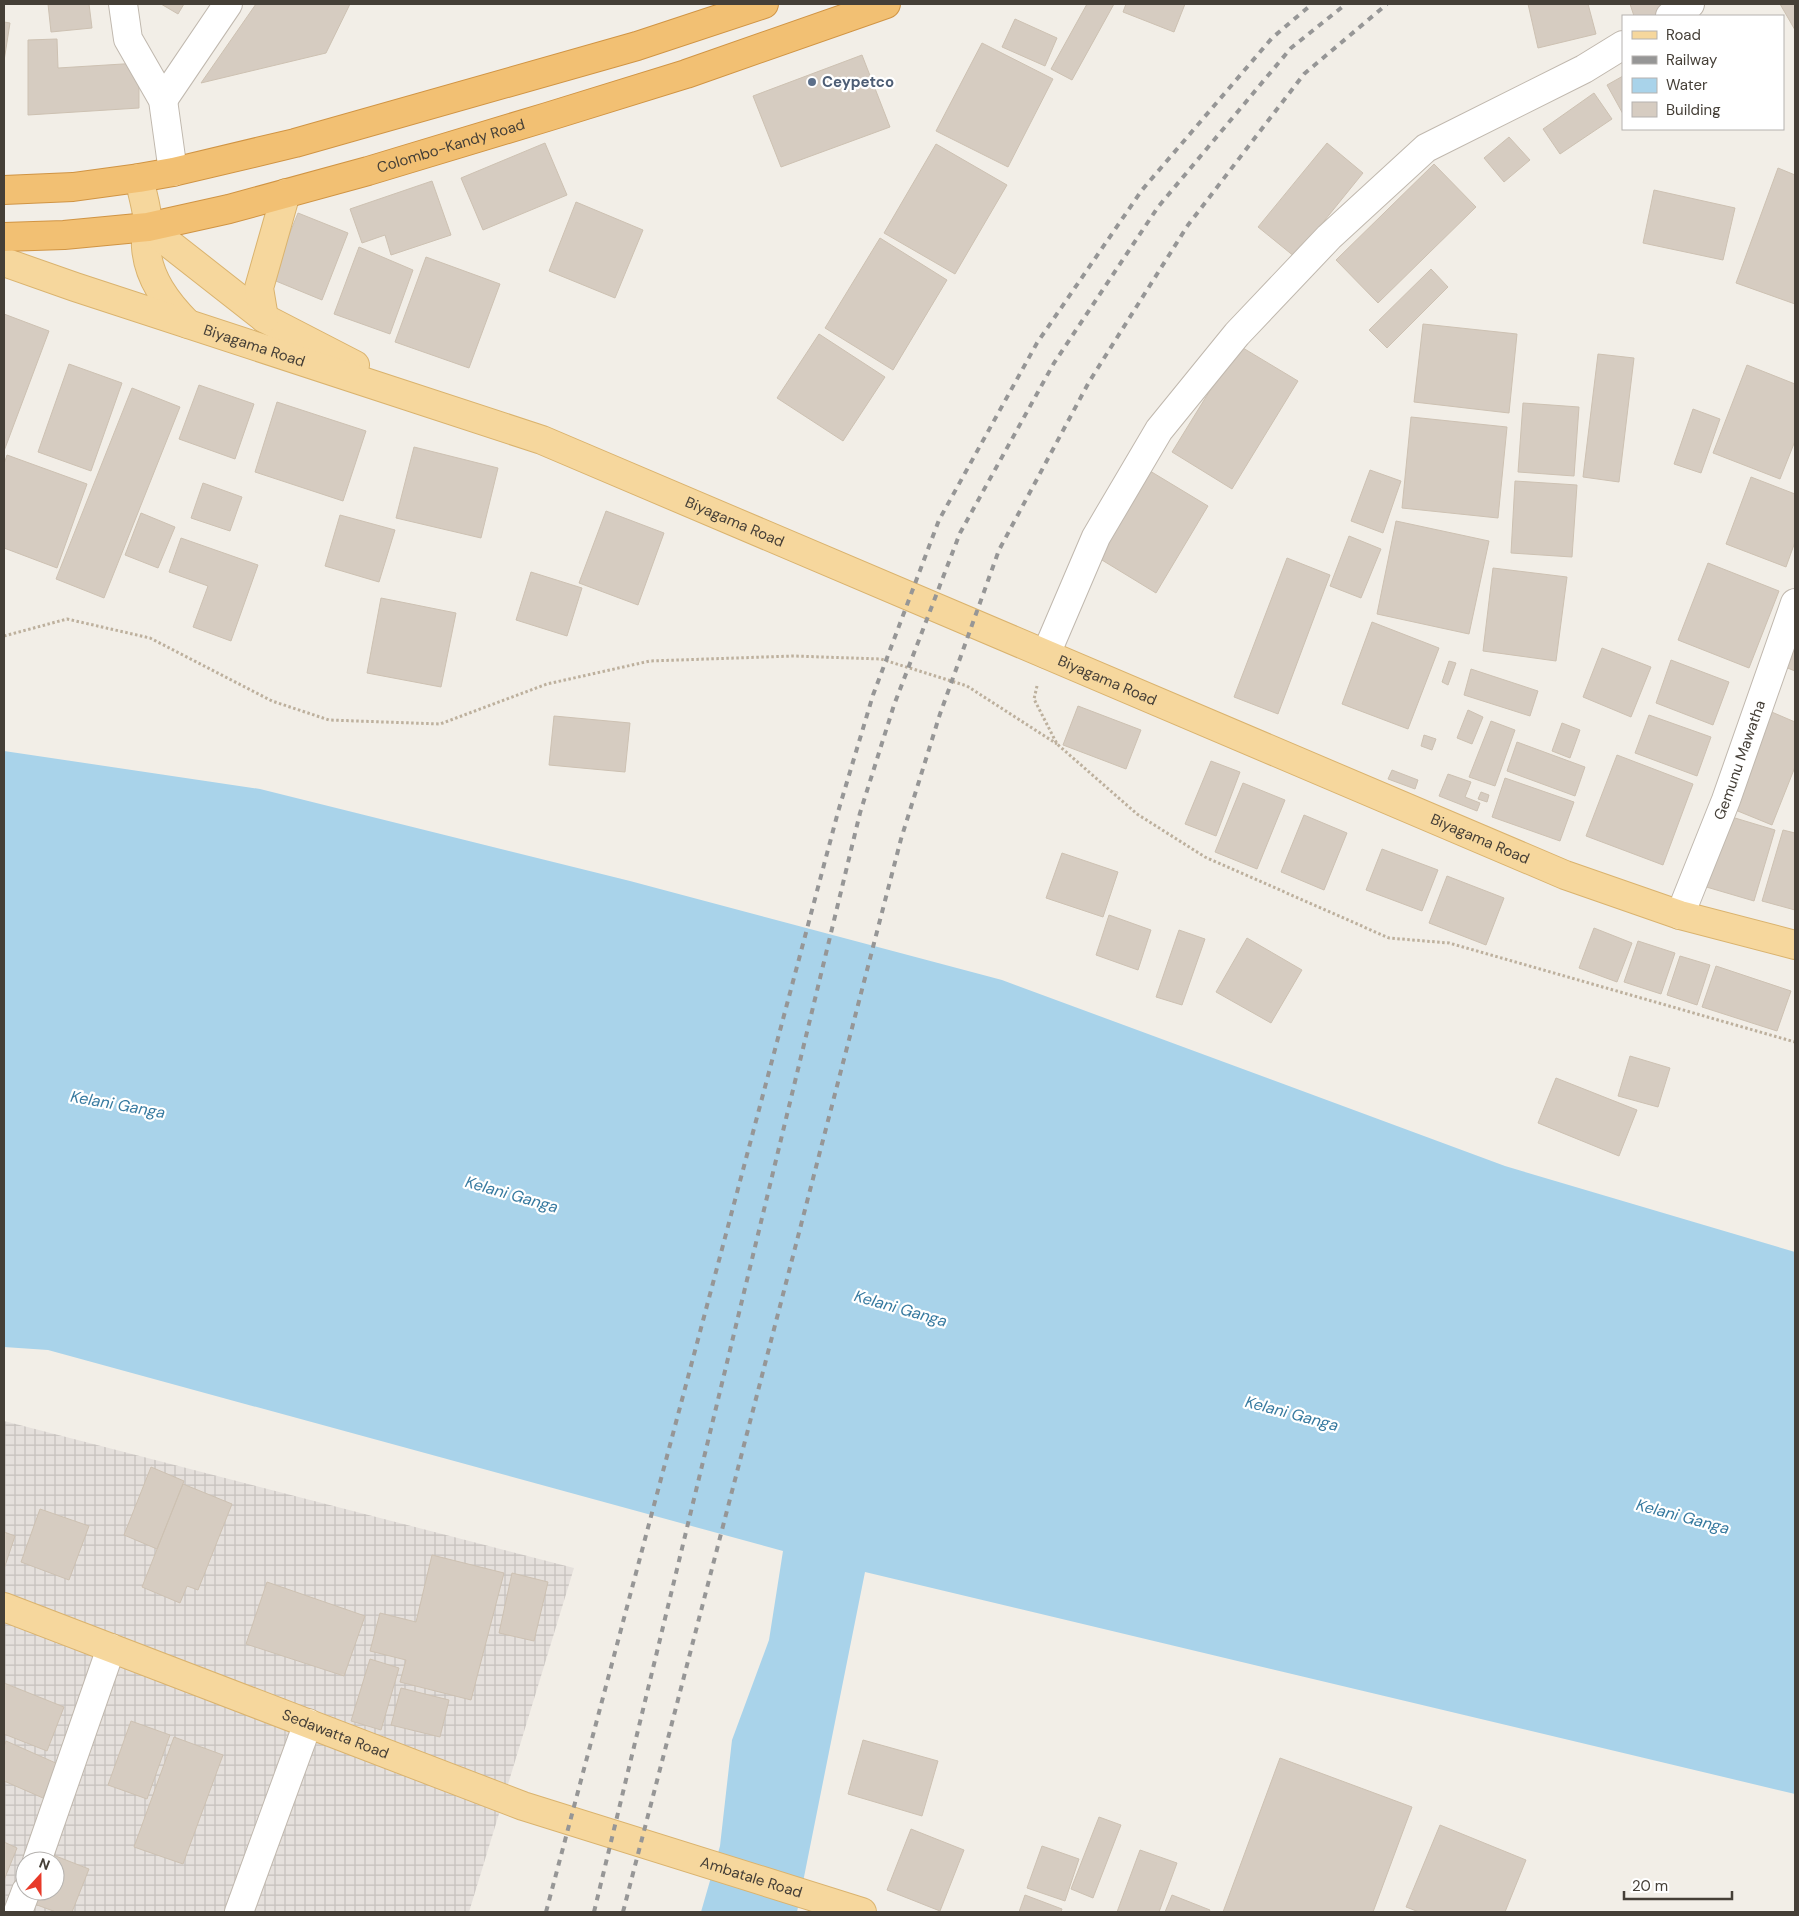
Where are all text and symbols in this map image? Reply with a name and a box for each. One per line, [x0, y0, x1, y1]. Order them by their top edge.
legend [1622, 15, 1784, 130]
text: Road [1666, 25, 1701, 45]
text: Railway [1666, 50, 1718, 70]
place label: Ceypetco [822, 72, 894, 92]
text: Water [1666, 75, 1708, 95]
marker: Ceypetco [806, 76, 818, 88]
text: Building [1666, 100, 1721, 120]
street label: Colombo-Kandy Road [374, 114, 527, 178]
street label: Biyagama Road [201, 320, 308, 372]
street label: Biyagama Road [682, 492, 787, 552]
street label: Biyagama Road [1055, 650, 1160, 710]
street label: Gemunu Mawatha [1709, 698, 1770, 823]
street label: Biyagama Road [1427, 809, 1533, 869]
water label: Kelani Ganga [69, 1086, 167, 1123]
water label: Kelani Ganga [463, 1171, 561, 1218]
water label: Kelani Ganga [852, 1285, 950, 1332]
water label: Kelani Ganga [1243, 1391, 1341, 1436]
water label: Kelani Ganga [1634, 1494, 1732, 1539]
street label: Sedawatta Road [279, 1705, 392, 1764]
north arrow [15, 1851, 65, 1901]
street label: Ambatale Road [698, 1852, 805, 1903]
text: N [37, 1854, 53, 1874]
scale bar [1624, 1868, 1732, 1900]
text: 20 m [1632, 1876, 1668, 1896]

